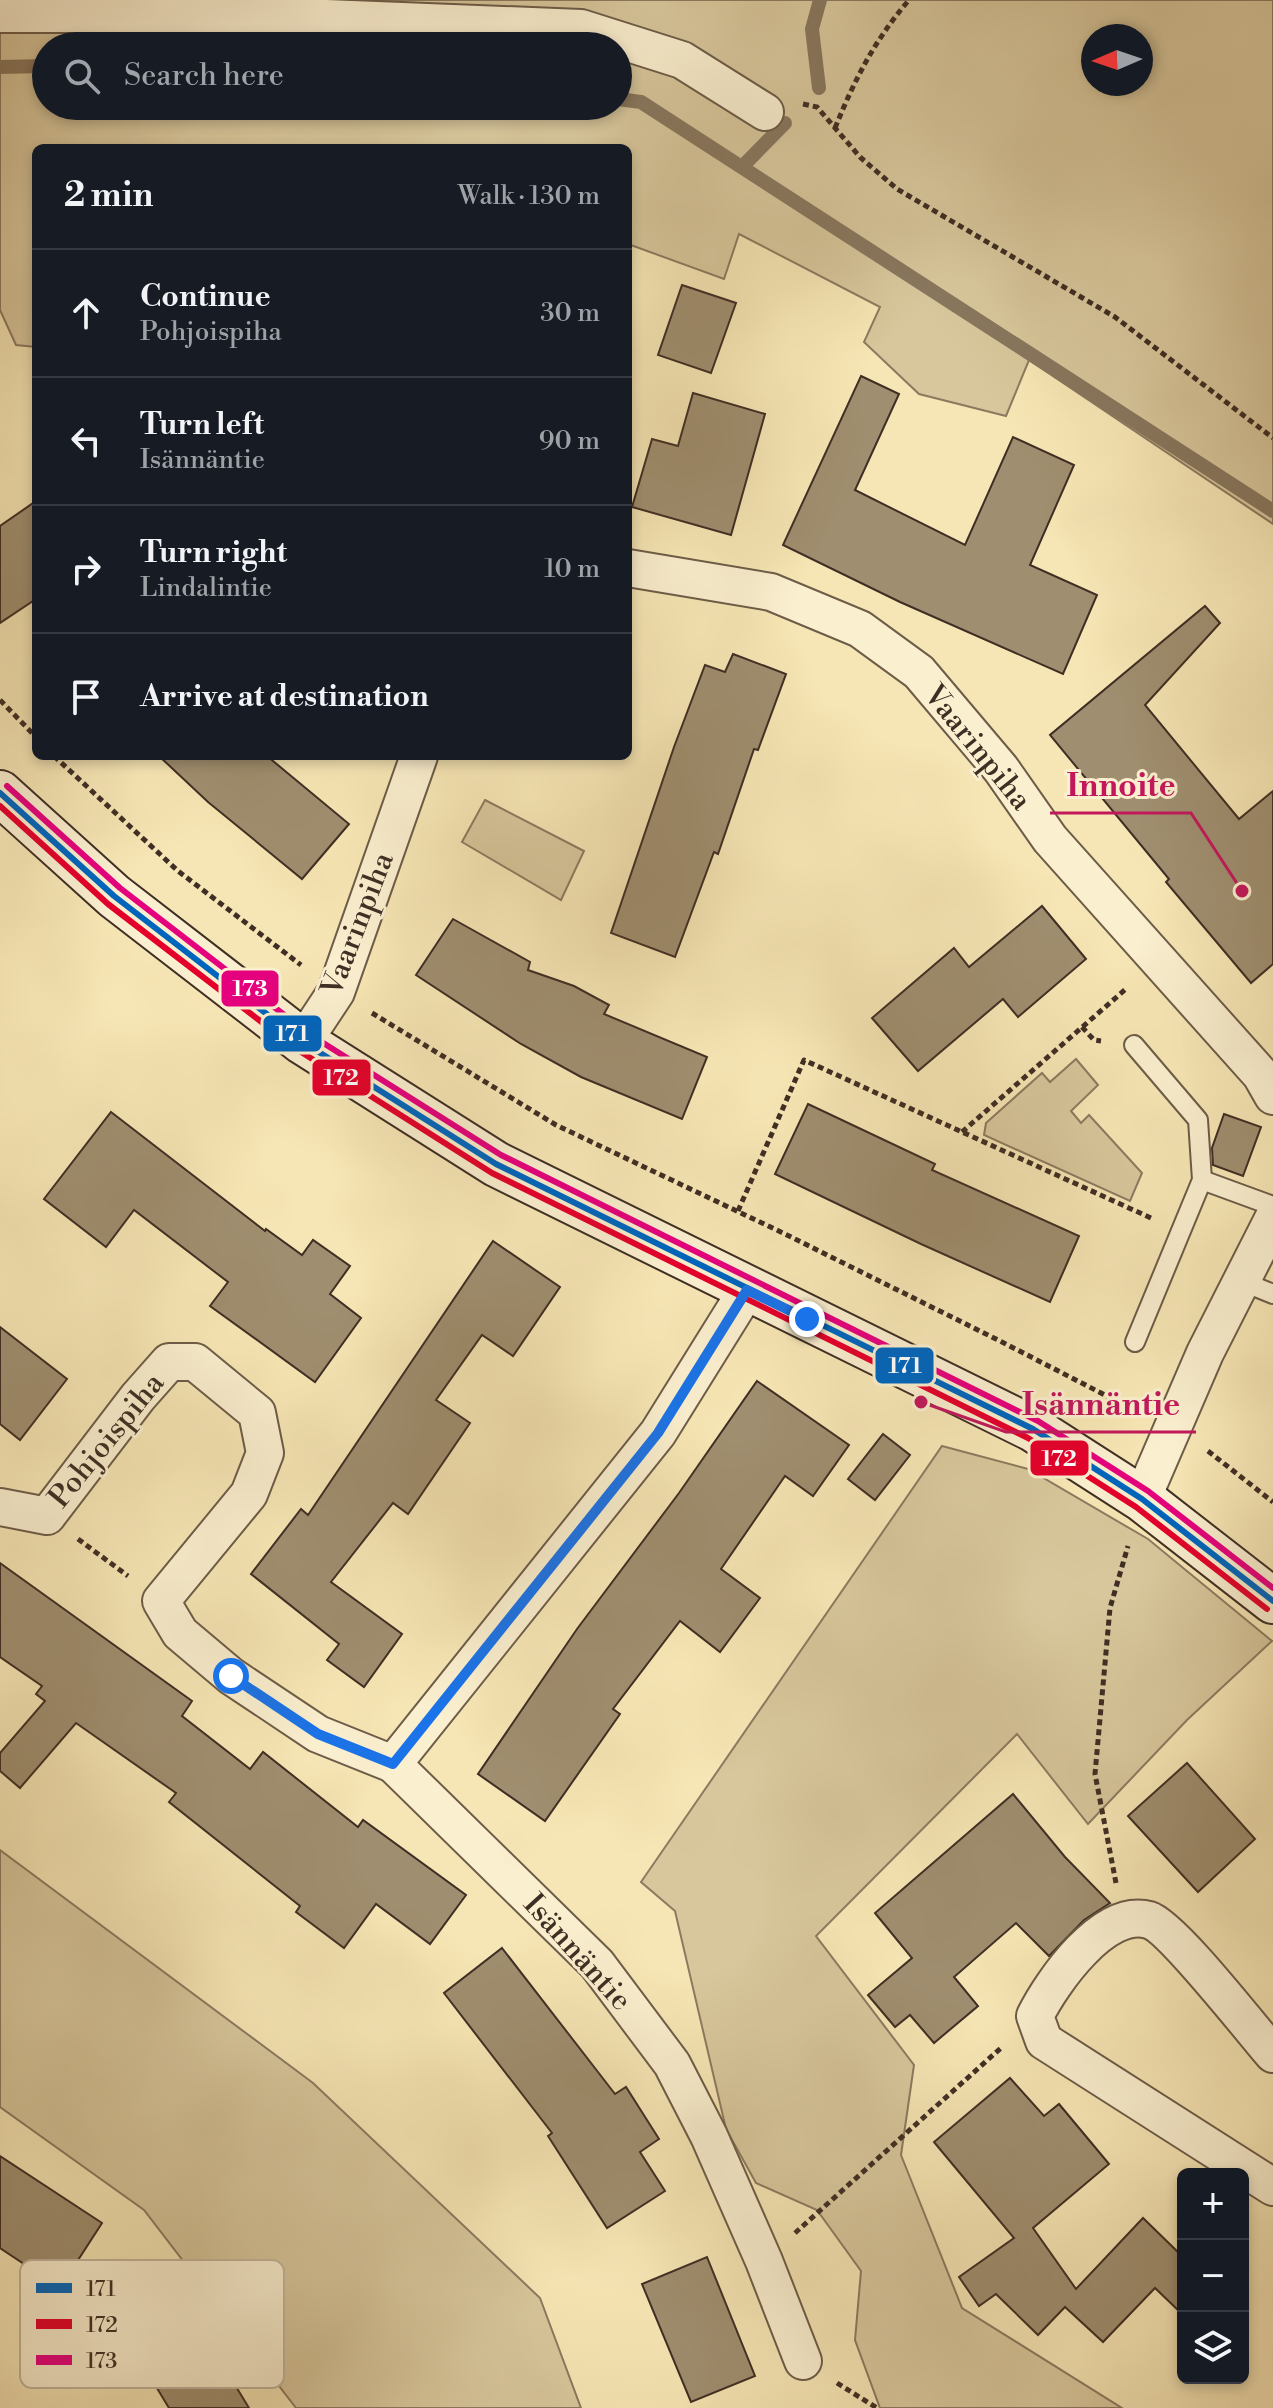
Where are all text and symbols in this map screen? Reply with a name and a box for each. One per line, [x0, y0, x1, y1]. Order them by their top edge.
north arrow [1081, 24, 1153, 96]
search box [32, 32, 632, 120]
icon: search [60, 54, 104, 98]
text: Search here [124, 57, 284, 95]
text: 2 min [64, 175, 153, 217]
text: Walk · 130 m [458, 180, 600, 212]
text: Continue [140, 278, 271, 316]
icon: ahead [64, 291, 108, 335]
text: 30 m [540, 297, 600, 329]
text: Pohjoispiha [140, 316, 282, 348]
text: Turn left [140, 406, 264, 444]
icon: left [64, 419, 108, 463]
text: 90 m [539, 425, 600, 457]
text: Isännäntie [140, 444, 265, 476]
text: Turn right [140, 534, 287, 572]
icon: right [64, 547, 108, 591]
text: 10 m [544, 553, 600, 585]
text: Lindalintie [140, 572, 272, 604]
icon: arrive [64, 675, 108, 719]
street label: Vaarinpiha [914, 676, 1040, 819]
text: Arrive at destination [140, 678, 429, 716]
callout: Innoite [1050, 757, 1191, 813]
text: Innoite [1066, 766, 1176, 806]
street label: Vaarinpiha [313, 846, 403, 1003]
line badge: 173 [220, 969, 280, 1008]
text: 173 [232, 976, 268, 1003]
line badge: 171 [262, 1014, 323, 1053]
text: 171 [275, 1021, 309, 1048]
line badge: 172 [311, 1058, 372, 1097]
text: 172 [323, 1065, 359, 1092]
route end [789, 1301, 825, 1337]
line badge: 171 [874, 1346, 935, 1385]
text: 171 [888, 1353, 922, 1380]
street label: Pohjoispiha [41, 1365, 173, 1516]
callout: Isännäntie [1006, 1376, 1196, 1432]
text: Isännäntie [1022, 1385, 1180, 1425]
line badge: 172 [1029, 1439, 1090, 1477]
text: 172 [1041, 1446, 1077, 1473]
route start [213, 1658, 249, 1694]
street label: Isännäntie [515, 1886, 640, 2019]
map controls [1177, 2168, 1249, 2384]
button: + [1177, 2168, 1249, 2240]
button: − [1177, 2240, 1249, 2312]
legend [20, 2260, 284, 2388]
text: 171 [86, 2276, 116, 2303]
text: 172 [86, 2312, 118, 2339]
button: layers [1177, 2312, 1249, 2384]
text: 173 [86, 2348, 117, 2375]

